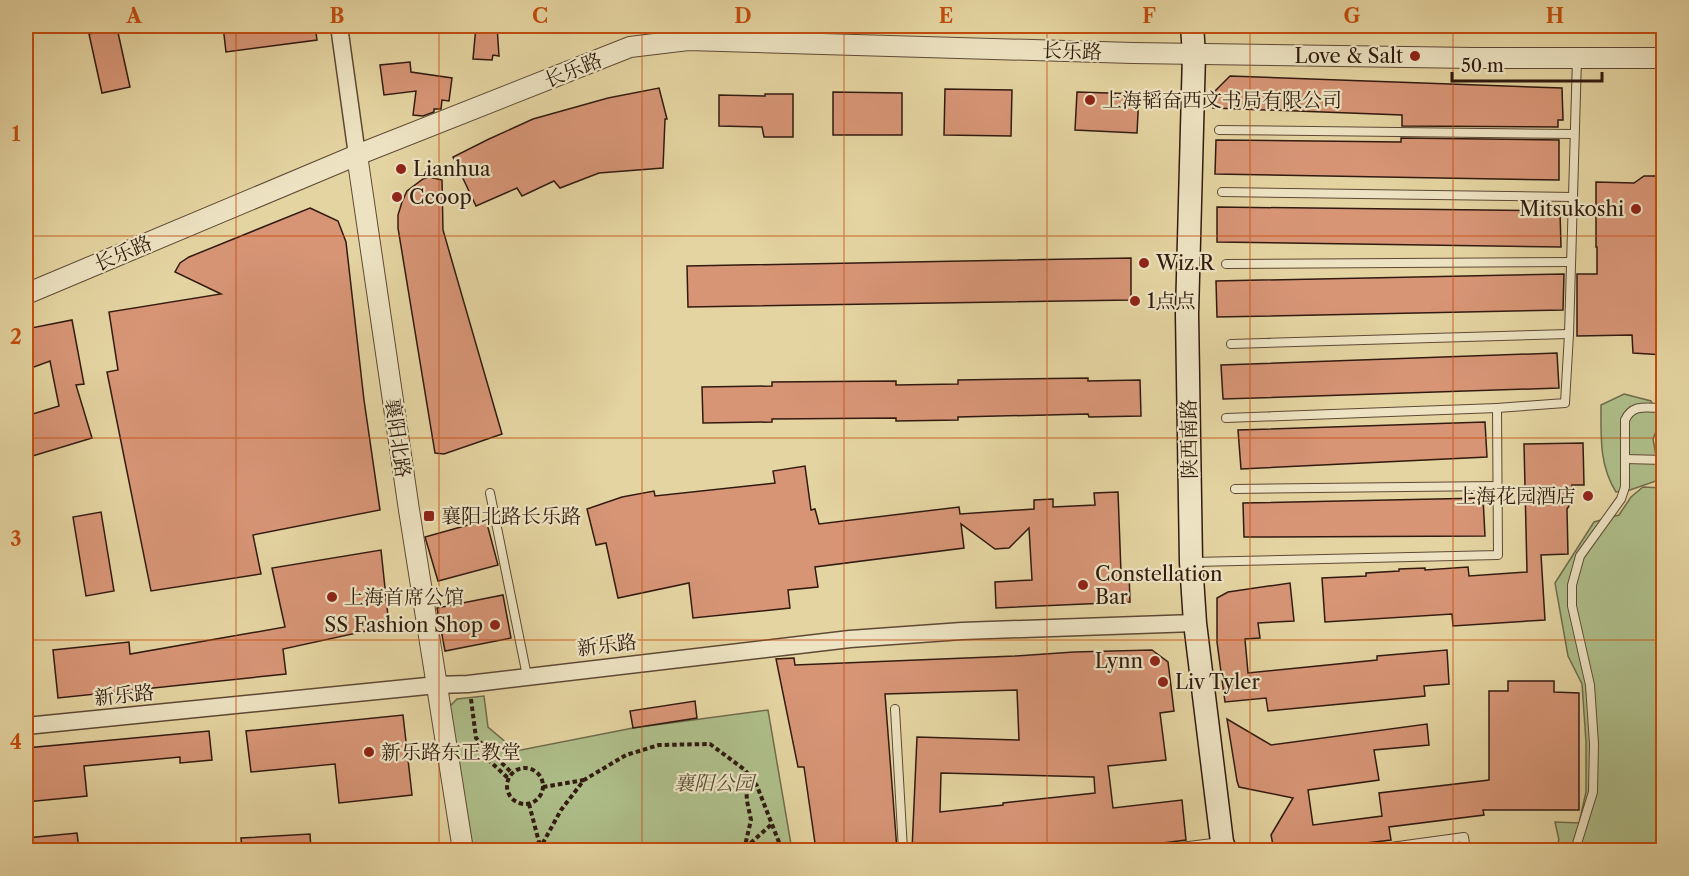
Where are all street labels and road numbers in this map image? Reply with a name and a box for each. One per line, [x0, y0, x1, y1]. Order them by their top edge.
street label: 长乐路 [1042, 38, 1102, 64]
street label: 长乐路 [541, 48, 605, 92]
street label: 长乐路 [91, 230, 155, 276]
street label: 襄阳北路 [381, 397, 415, 479]
street label: 陕西南路 [1176, 399, 1202, 479]
street label: 新乐路 [576, 629, 638, 661]
street label: 新乐路 [93, 680, 155, 710]

